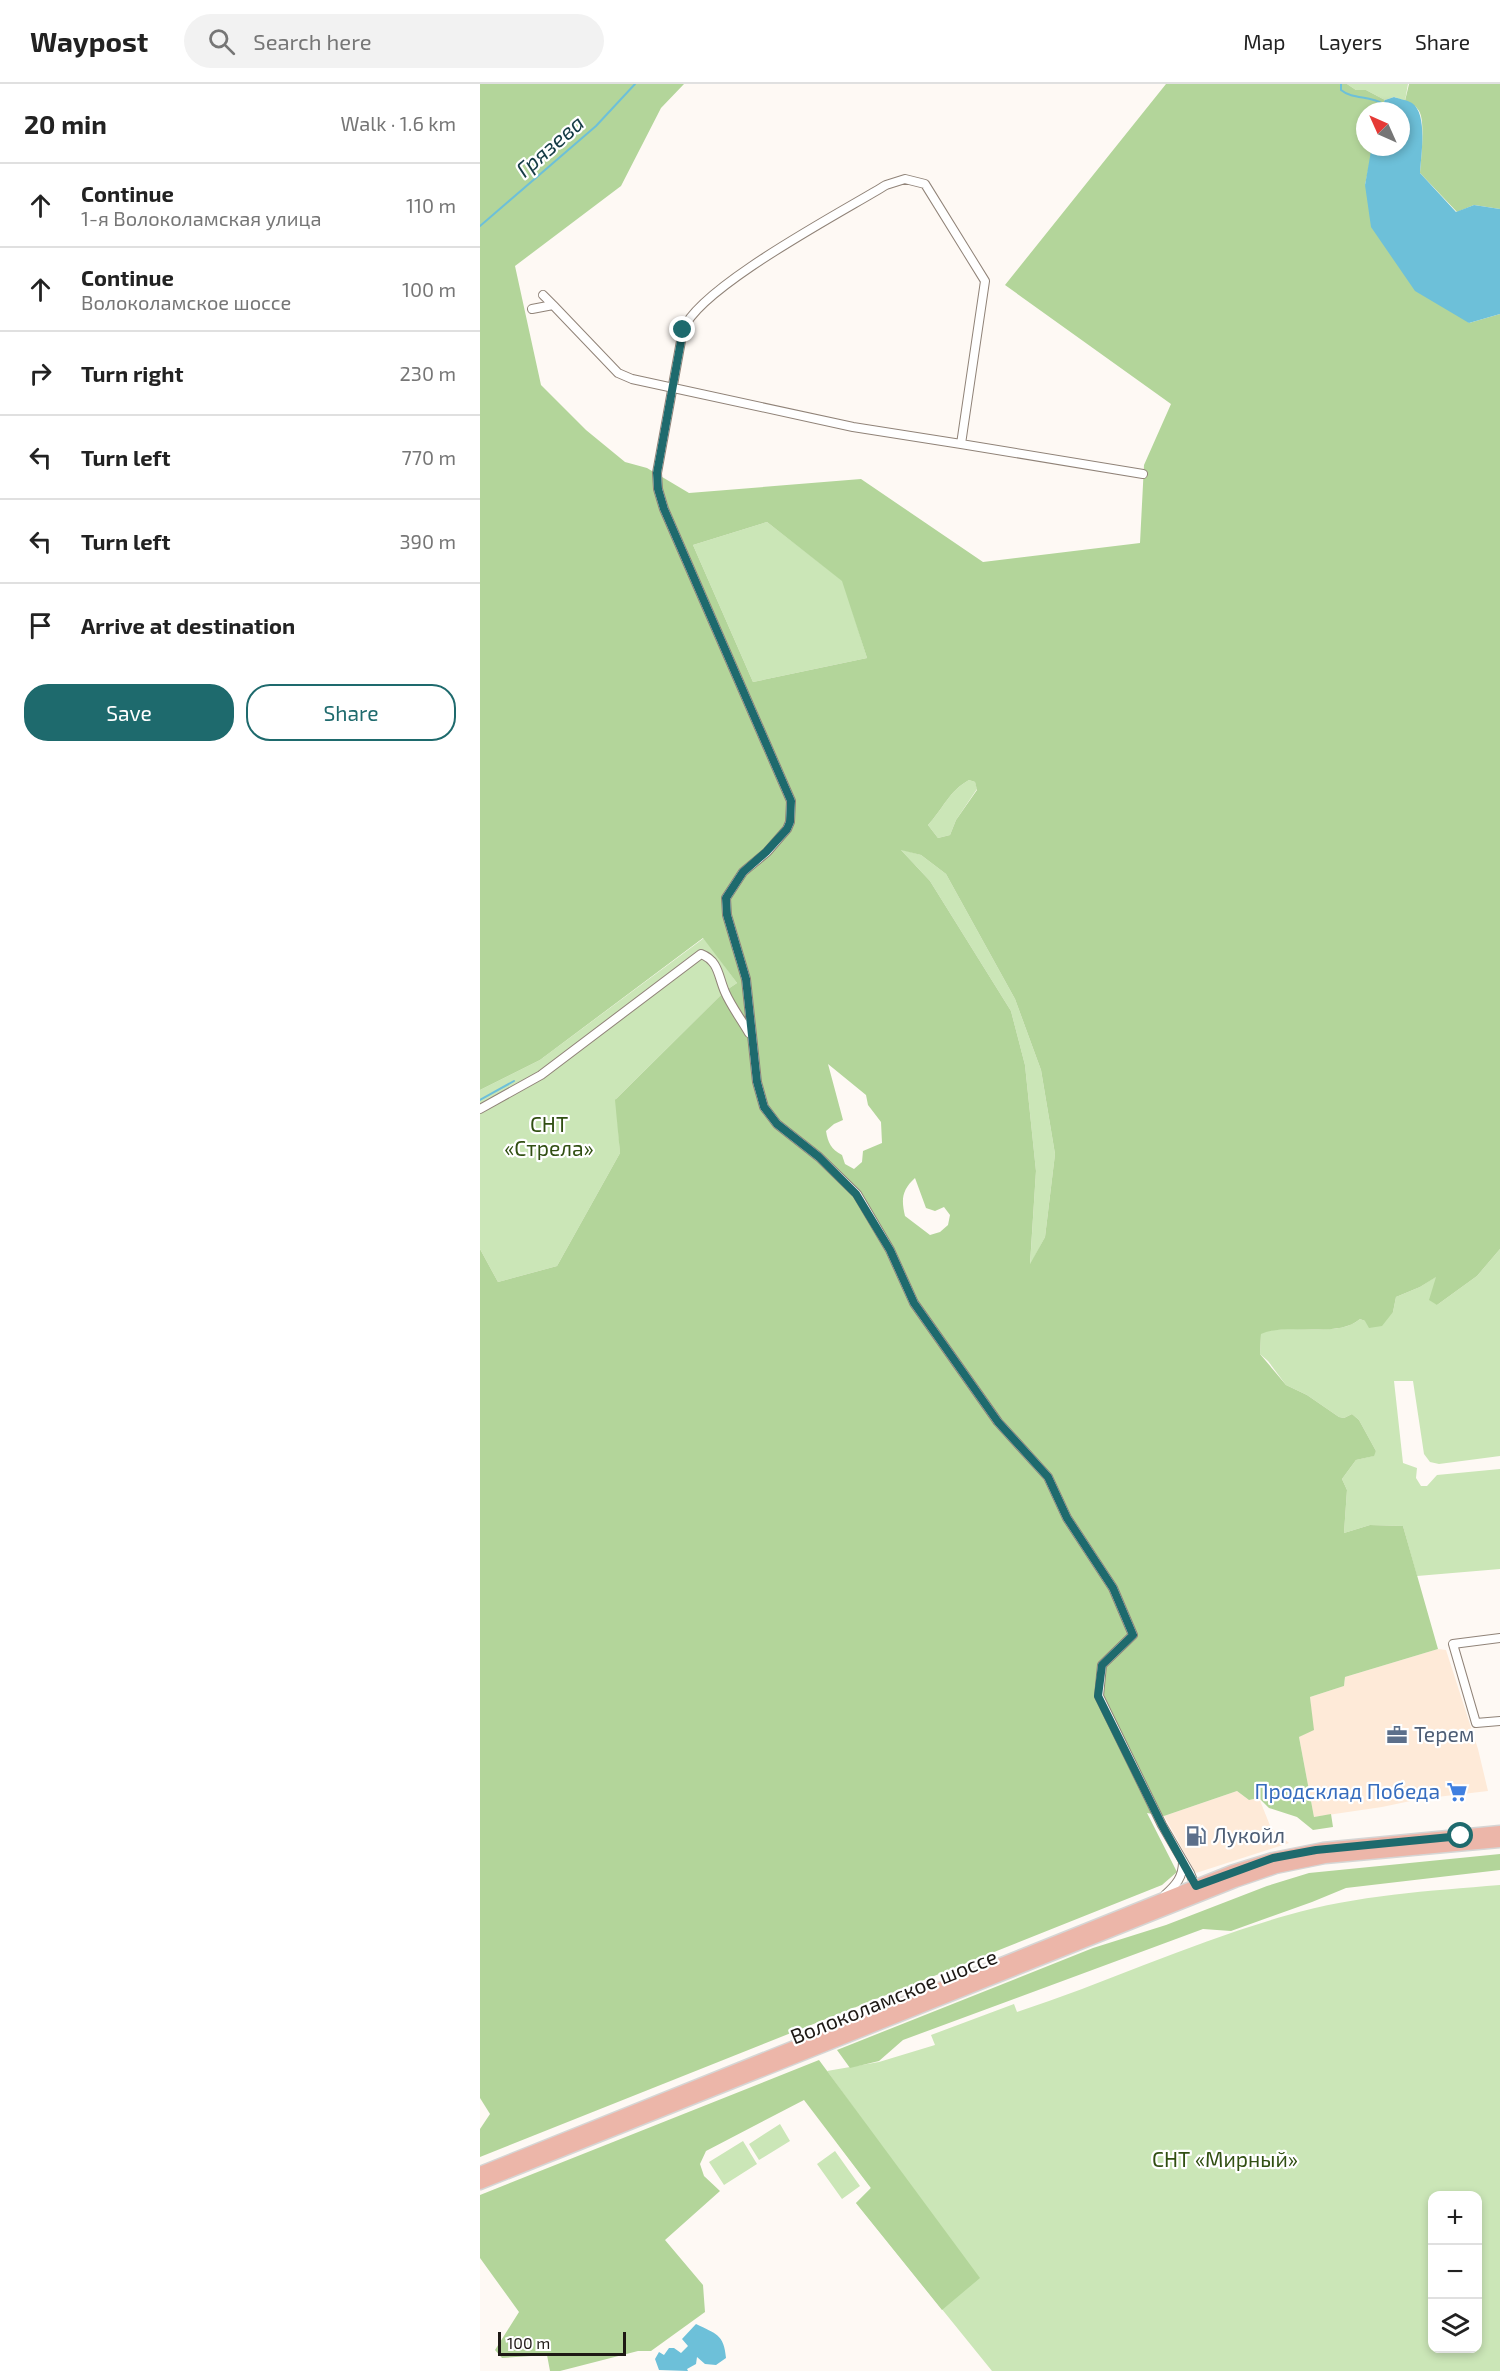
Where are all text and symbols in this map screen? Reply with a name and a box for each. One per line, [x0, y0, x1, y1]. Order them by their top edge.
search box [184, 14, 604, 68]
text: Waypost [30, 24, 148, 58]
icon: search [205, 25, 238, 58]
text: Search here [253, 28, 372, 54]
text: Map [1243, 29, 1285, 54]
text: Layers [1318, 29, 1382, 54]
text: Share [1415, 29, 1470, 54]
north arrow [1356, 102, 1410, 156]
text: 20 min [24, 108, 107, 139]
water label: Грязева [510, 109, 589, 182]
text: Walk · 1.6 km [341, 111, 456, 135]
text: Continue [81, 180, 174, 206]
icon: ahead [24, 189, 57, 222]
text: 110 m [406, 193, 456, 217]
text: 1-я Волоколамская улица [81, 206, 321, 230]
text: Continue [81, 264, 174, 290]
icon: ahead [24, 273, 57, 306]
text: 100 m [402, 277, 456, 301]
text: Волоколамское шоссе [81, 290, 291, 314]
route end [669, 316, 695, 342]
icon: right [24, 357, 57, 390]
text: Turn right [81, 360, 183, 386]
text: 230 m [400, 361, 456, 385]
icon: left [24, 441, 57, 474]
text: Turn left [81, 444, 170, 470]
text: 770 m [401, 445, 456, 469]
icon: left [24, 525, 57, 558]
text: Turn left [81, 528, 170, 554]
text: 390 m [399, 529, 456, 553]
icon: arrive [24, 609, 57, 642]
text: Arrive at destination [81, 612, 295, 638]
button: Save [24, 684, 234, 741]
button: Share [246, 684, 456, 741]
park label: СНТ «Стрела» [504, 1111, 594, 1160]
place label: Терем [1414, 1721, 1475, 1746]
office icon: Терем [1385, 1723, 1409, 1747]
place label: Продсклад Победа [1255, 1778, 1440, 1803]
supermarket icon: Продсклад Победа [1445, 1780, 1469, 1804]
place label: Лукойл [1213, 1822, 1285, 1848]
route start [1447, 1822, 1473, 1848]
fuel station icon: Лукойл [1184, 1824, 1208, 1848]
street label: Волоколамское шоссе [786, 1943, 1000, 2049]
park label: СНТ «Мирный» [1152, 2146, 1298, 2171]
map controls [1428, 2191, 1482, 2353]
button: + [1428, 2191, 1482, 2245]
button: − [1428, 2245, 1482, 2299]
button: layers [1428, 2299, 1482, 2353]
scale bar [498, 2329, 626, 2356]
text: 100 m [507, 2333, 550, 2352]

